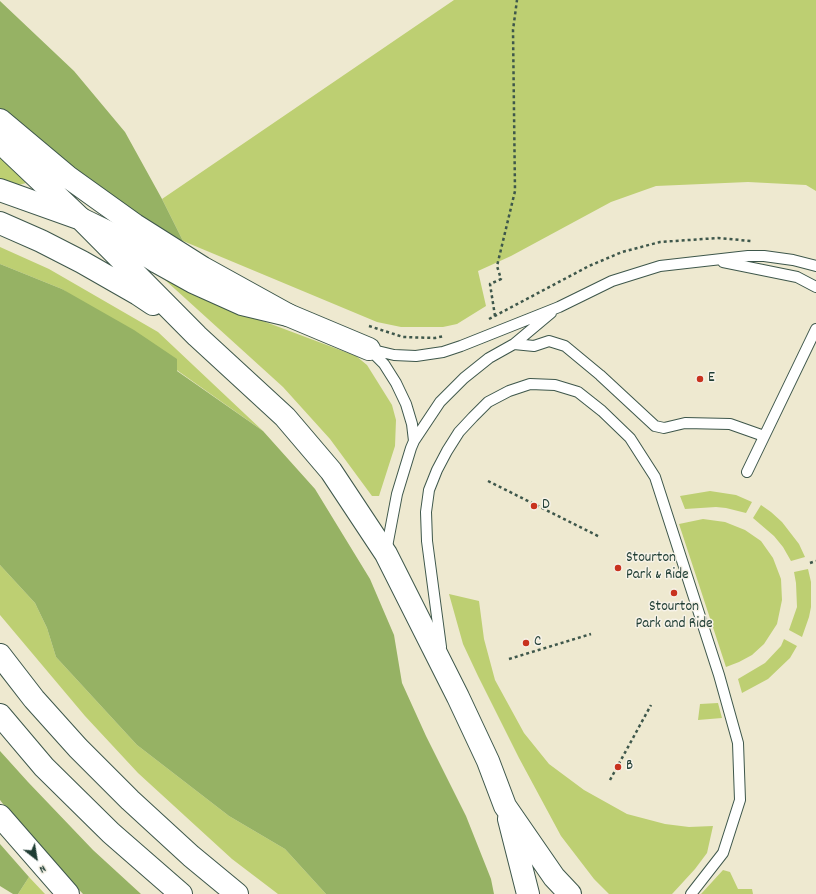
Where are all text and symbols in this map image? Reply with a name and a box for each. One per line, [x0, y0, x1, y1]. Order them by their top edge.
place label: E [708, 370, 715, 388]
marker: E [695, 374, 705, 384]
place label: D [542, 497, 550, 515]
marker: D [529, 501, 539, 511]
place label: Stourton Park & Ride [626, 550, 689, 585]
marker: Stourton Park & Ride [613, 563, 623, 573]
marker: Stourton Park and Ride [669, 588, 679, 598]
place label: Stourton Park and Ride [635, 599, 713, 634]
place label: C [534, 634, 541, 652]
marker: C [521, 638, 531, 648]
place label: B [626, 758, 633, 776]
marker: B [613, 762, 623, 772]
north arrow [16, 838, 56, 878]
text: N [36, 860, 49, 877]

